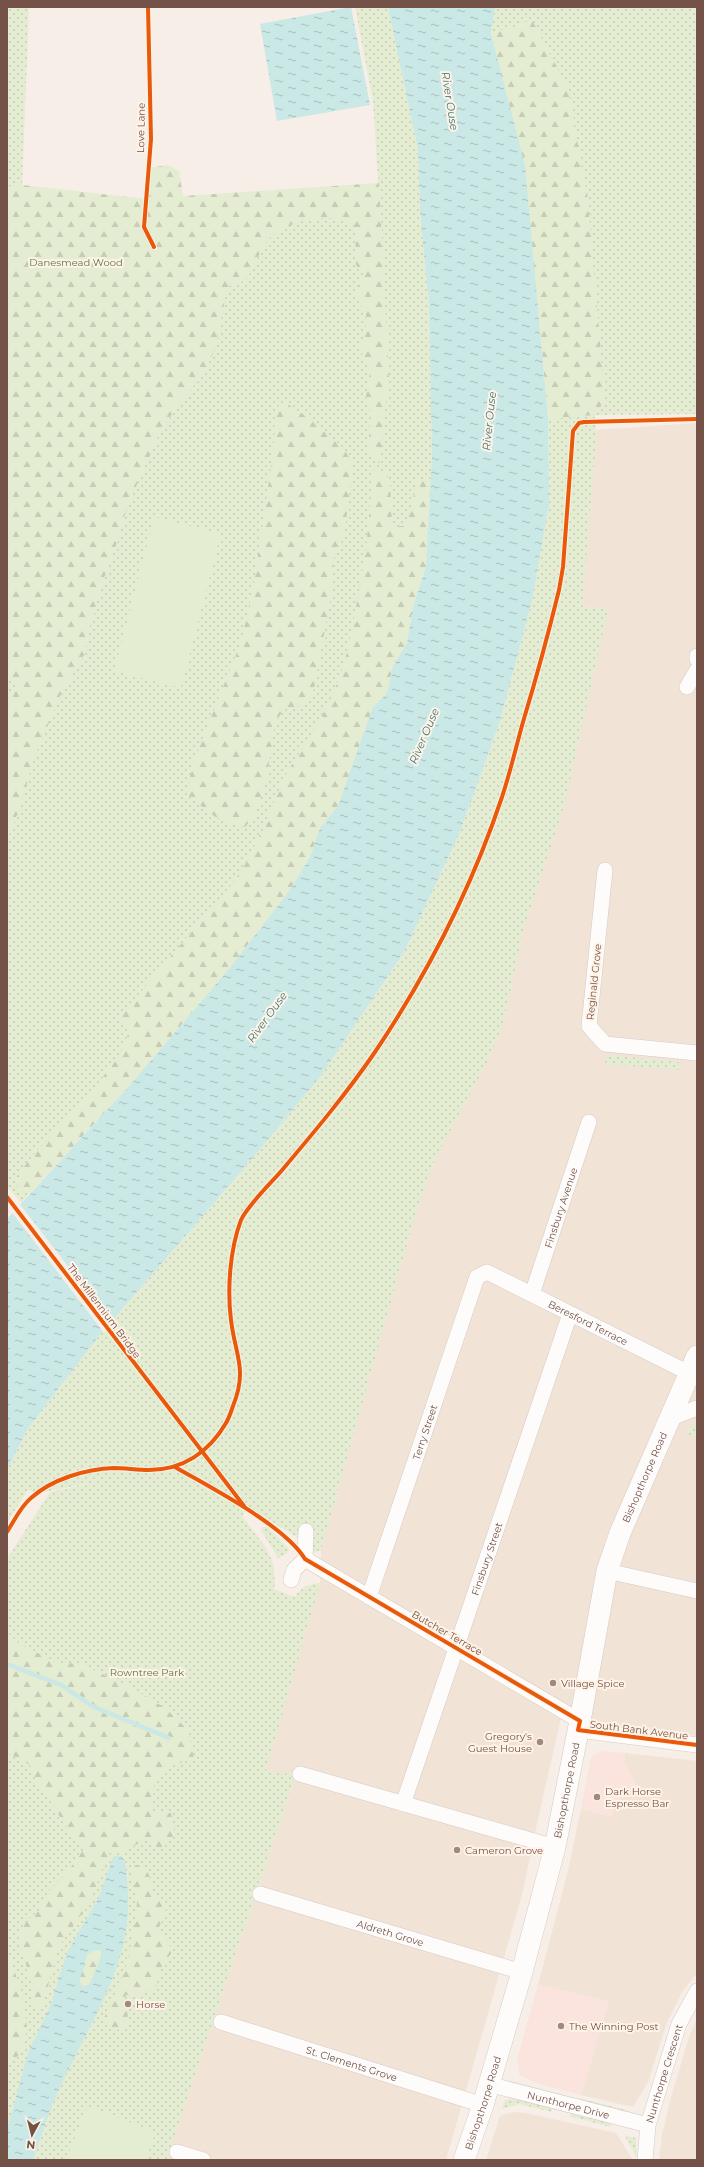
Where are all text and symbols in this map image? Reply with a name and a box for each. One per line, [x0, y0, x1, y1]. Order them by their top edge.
water label: River Ouse [438, 71, 462, 132]
street label: Love Lane [134, 103, 148, 153]
park label: Danesmead Wood [29, 256, 123, 269]
water label: River Ouse [479, 390, 499, 451]
water label: River Ouse [406, 706, 442, 766]
street label: Reginald Grove [584, 943, 604, 1021]
water label: River Ouse [244, 989, 290, 1045]
street label: Finsbury Avenue [541, 1166, 580, 1250]
street label: The Millennium Bridge [64, 1261, 144, 1361]
street label: Beresford Terrace [546, 1297, 630, 1348]
street label: Terry Street [409, 1403, 440, 1461]
street label: Bishopthorpe Road [619, 1430, 670, 1525]
street label: Finsbury Street [468, 1521, 505, 1597]
street label: Butcher Terrace [409, 1608, 485, 1658]
park label: Rowntree Park [110, 1666, 184, 1679]
place label: Village Spice [561, 1677, 625, 1690]
marker: Village Spice [548, 1678, 558, 1688]
street label: South Bank Avenue [589, 1718, 689, 1742]
place label: Gregory's Guest House [468, 1730, 532, 1755]
marker: Gregory's Guest House [535, 1737, 545, 1747]
street label: Bishopthorpe Road [550, 1741, 582, 1839]
place label: Dark Horse Espresso Bar [605, 1785, 669, 1810]
marker: Dark Horse Espresso Bar [592, 1792, 602, 1802]
place label: Cameron Grove [465, 1844, 543, 1857]
marker: Cameron Grove [452, 1845, 462, 1855]
street label: Aldreth Grove [355, 1917, 425, 1949]
place label: Horse [136, 1998, 165, 2011]
marker: Horse [123, 1999, 133, 2009]
place label: The Winning Post [569, 2020, 659, 2033]
marker: The Winning Post [556, 2021, 566, 2031]
street label: Nunthorpe Crescent [643, 2023, 685, 2124]
street label: St. Clements Grove [304, 2043, 399, 2084]
street label: Bishopthorpe Road [462, 2055, 503, 2152]
street label: Nunthorpe Drive [526, 2088, 611, 2121]
north arrow [12, 2115, 52, 2155]
text: N [26, 2137, 36, 2152]

